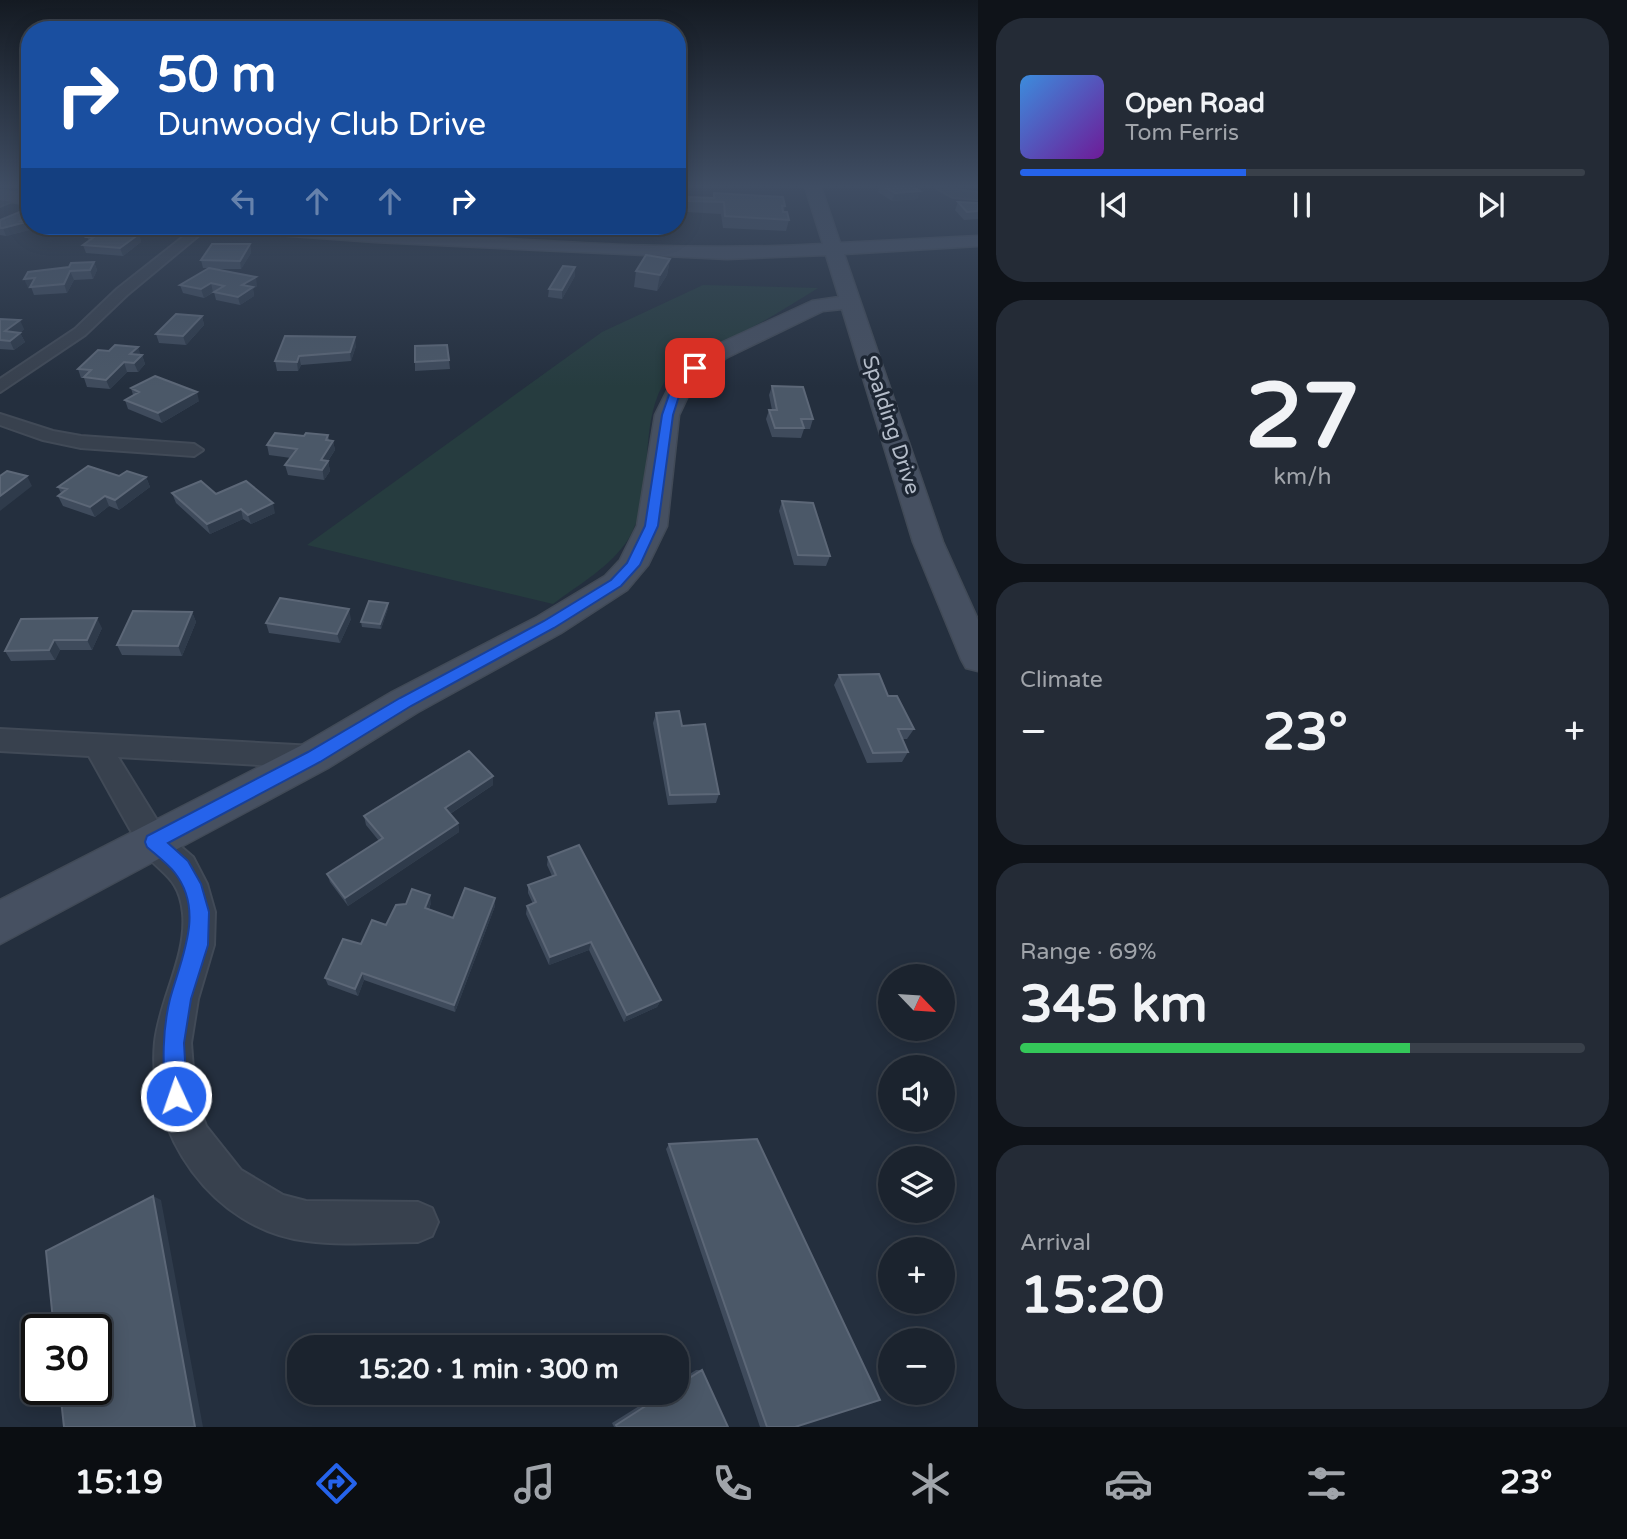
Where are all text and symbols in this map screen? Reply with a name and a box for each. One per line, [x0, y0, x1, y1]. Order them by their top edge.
text: 50 m [157, 46, 276, 105]
icon: right [42, 49, 133, 140]
text: Open Road [1125, 88, 1265, 119]
text: Dunwoody Club Drive [157, 106, 486, 144]
text: Tom Ferris [1125, 119, 1239, 147]
icon: left [225, 182, 263, 220]
icon: ahead [298, 182, 336, 220]
icon: ahead [371, 182, 409, 220]
icon: right [444, 182, 482, 220]
icon: previous [1095, 186, 1133, 224]
icon: pause [1283, 186, 1321, 224]
icon: next [1472, 186, 1510, 224]
pin [665, 338, 725, 398]
icon: arrive [676, 349, 714, 387]
street label: Spalding Drive [857, 352, 925, 498]
text: 27 [1245, 362, 1360, 472]
text: km/h [1274, 463, 1331, 491]
text: Climate [1020, 666, 1103, 694]
text: 23° [1263, 701, 1348, 764]
text: − [1020, 709, 1047, 755]
text: + [1564, 709, 1585, 755]
text: Range · 69% [1020, 938, 1156, 966]
north arrow [878, 964, 956, 1041]
map controls [878, 964, 955, 1405]
text: 345 km [1020, 973, 1208, 1036]
button: sound [878, 1055, 955, 1132]
position arrow [139, 1059, 213, 1133]
button: layers [878, 1146, 955, 1223]
text: Arrival [1020, 1229, 1091, 1257]
button: + [878, 1237, 955, 1314]
text: 15:20 [1020, 1264, 1164, 1327]
speed limit sign: 30 [21, 1314, 112, 1405]
button: − [878, 1328, 955, 1405]
text: 15:20 · 1 min · 300 m [357, 1354, 619, 1385]
icon: directions [312, 1459, 361, 1508]
icon: music [510, 1459, 559, 1508]
icon: phone [708, 1459, 757, 1508]
icon: climate [906, 1459, 955, 1508]
icon: car [1104, 1459, 1153, 1508]
icon: filters [1302, 1459, 1351, 1508]
text: 15:19 [74, 1464, 163, 1502]
text: 23° [1500, 1464, 1552, 1502]

